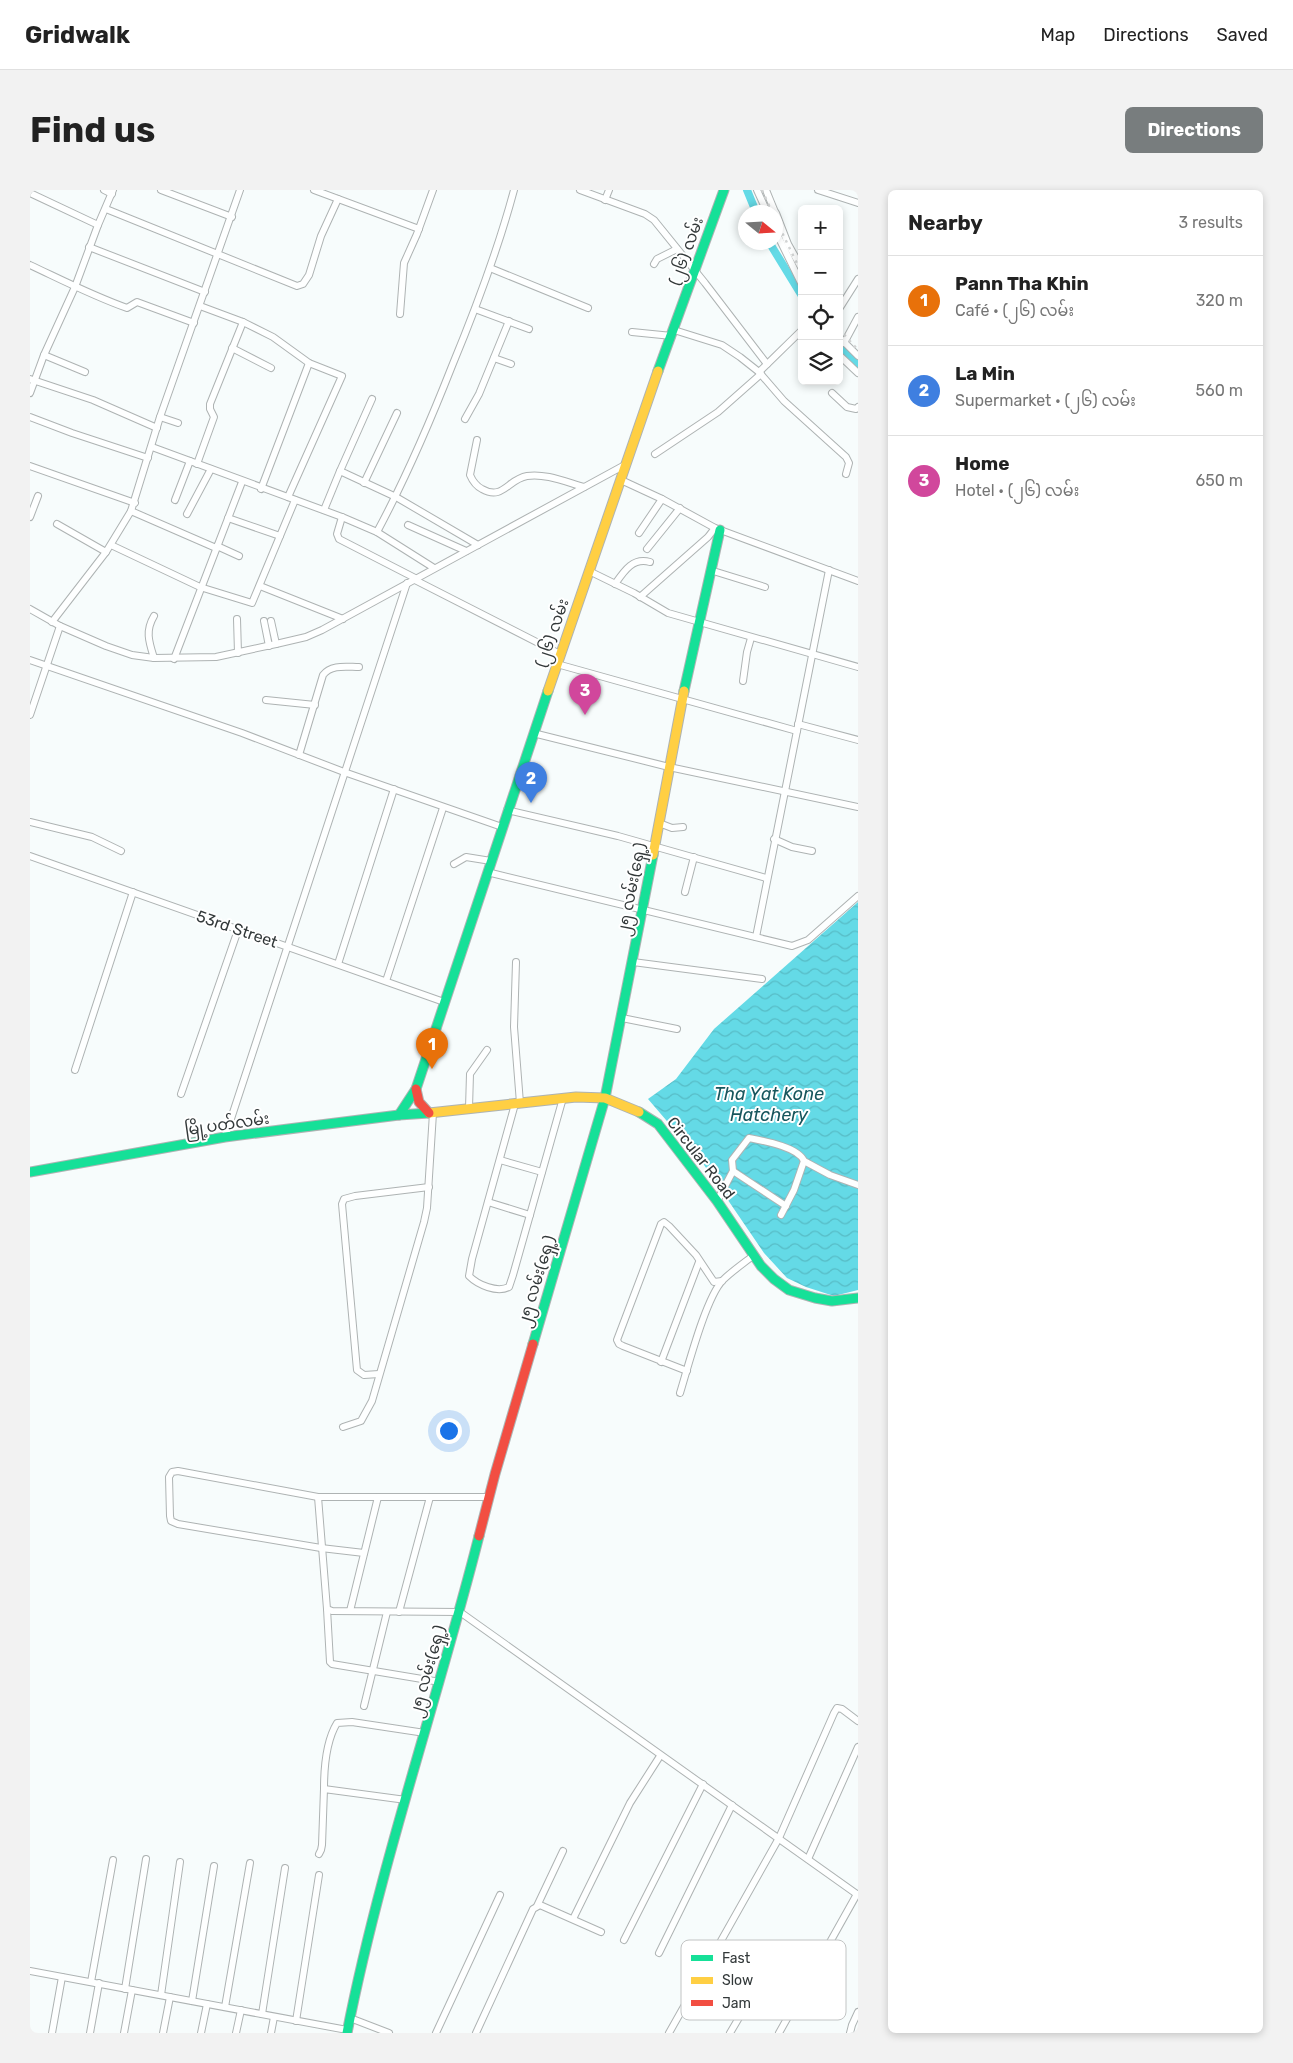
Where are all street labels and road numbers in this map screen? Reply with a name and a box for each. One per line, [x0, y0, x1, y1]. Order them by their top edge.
street label: (၂၆) လမ်း [663, 213, 711, 289]
street label: (၂၆) လမ်း [529, 595, 576, 671]
street label: ၂၅ လမ်း(ရှေ့) [611, 840, 654, 938]
street label: 53rd Street [194, 906, 280, 952]
street label: မြို့ပတ်လမ်း [183, 1107, 271, 1143]
street label: Circular Road [663, 1113, 739, 1203]
street label: ၂၅ လမ်း(ရှေ့) [511, 1232, 564, 1331]
street label: ၂၅ လမ်း(ရှေ့) [403, 1622, 454, 1721]

